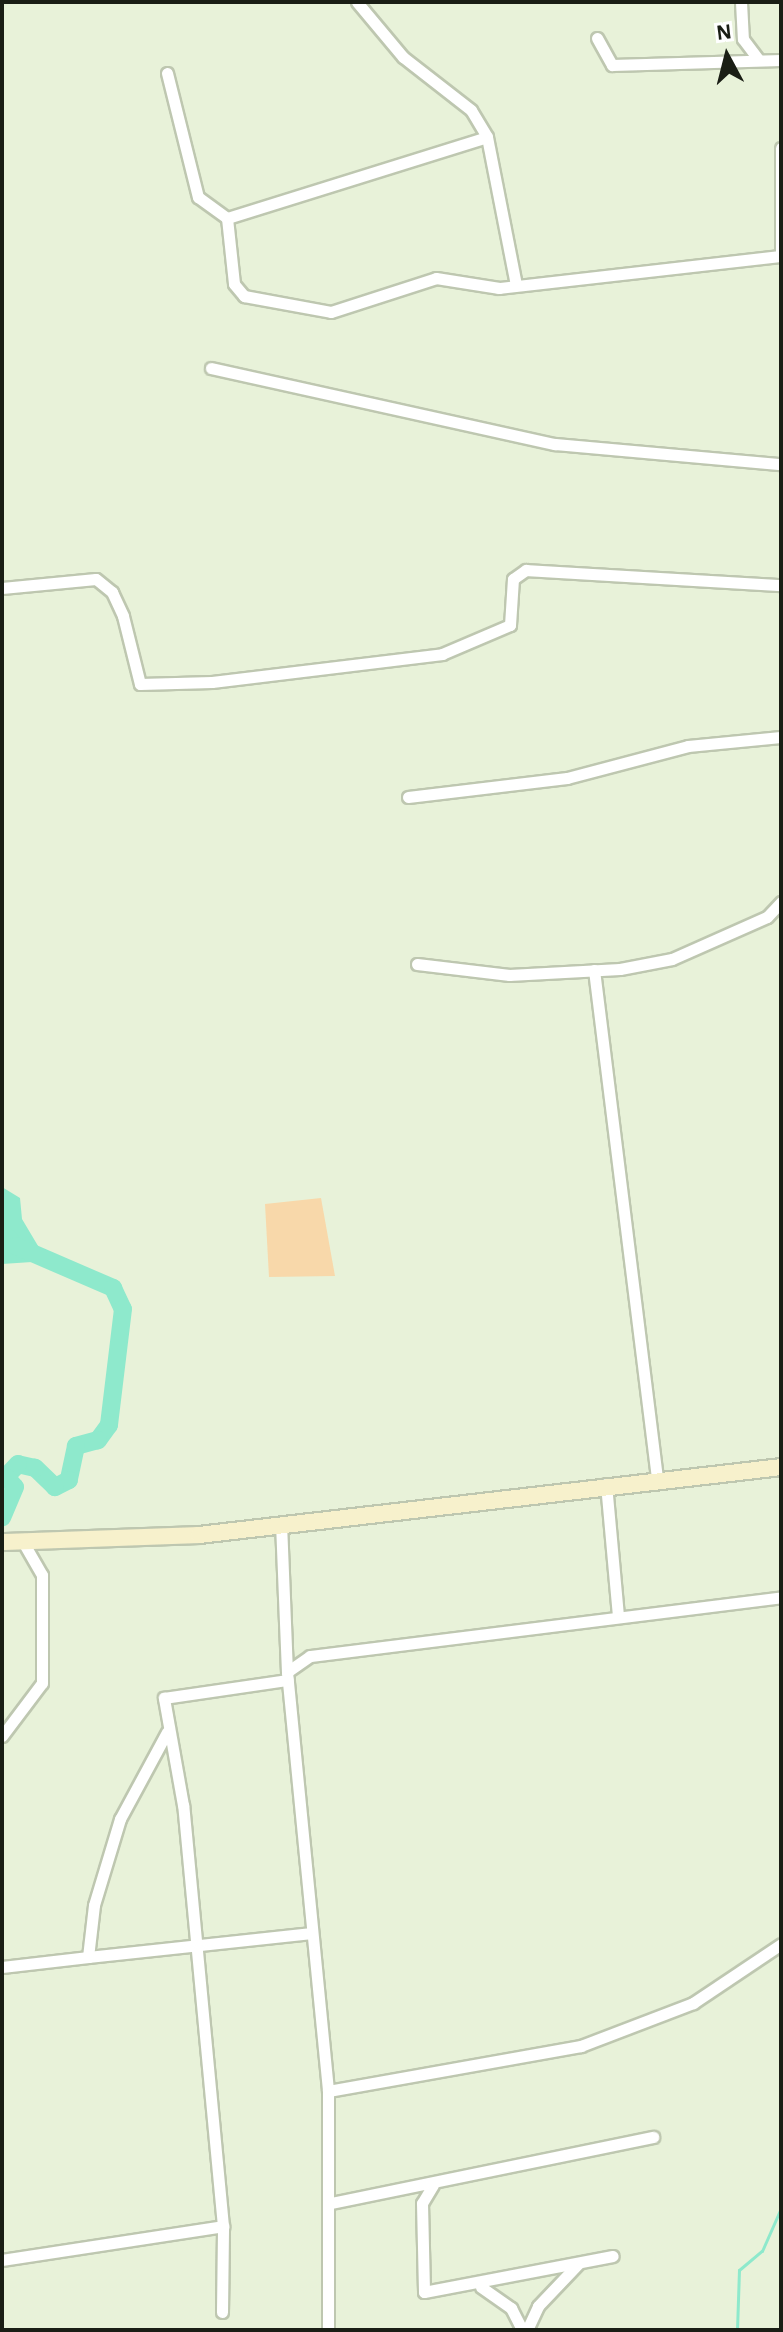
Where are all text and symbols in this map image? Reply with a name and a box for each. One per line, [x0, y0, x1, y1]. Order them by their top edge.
north arrow [687, 16, 767, 96]
text: N [715, 20, 733, 44]

